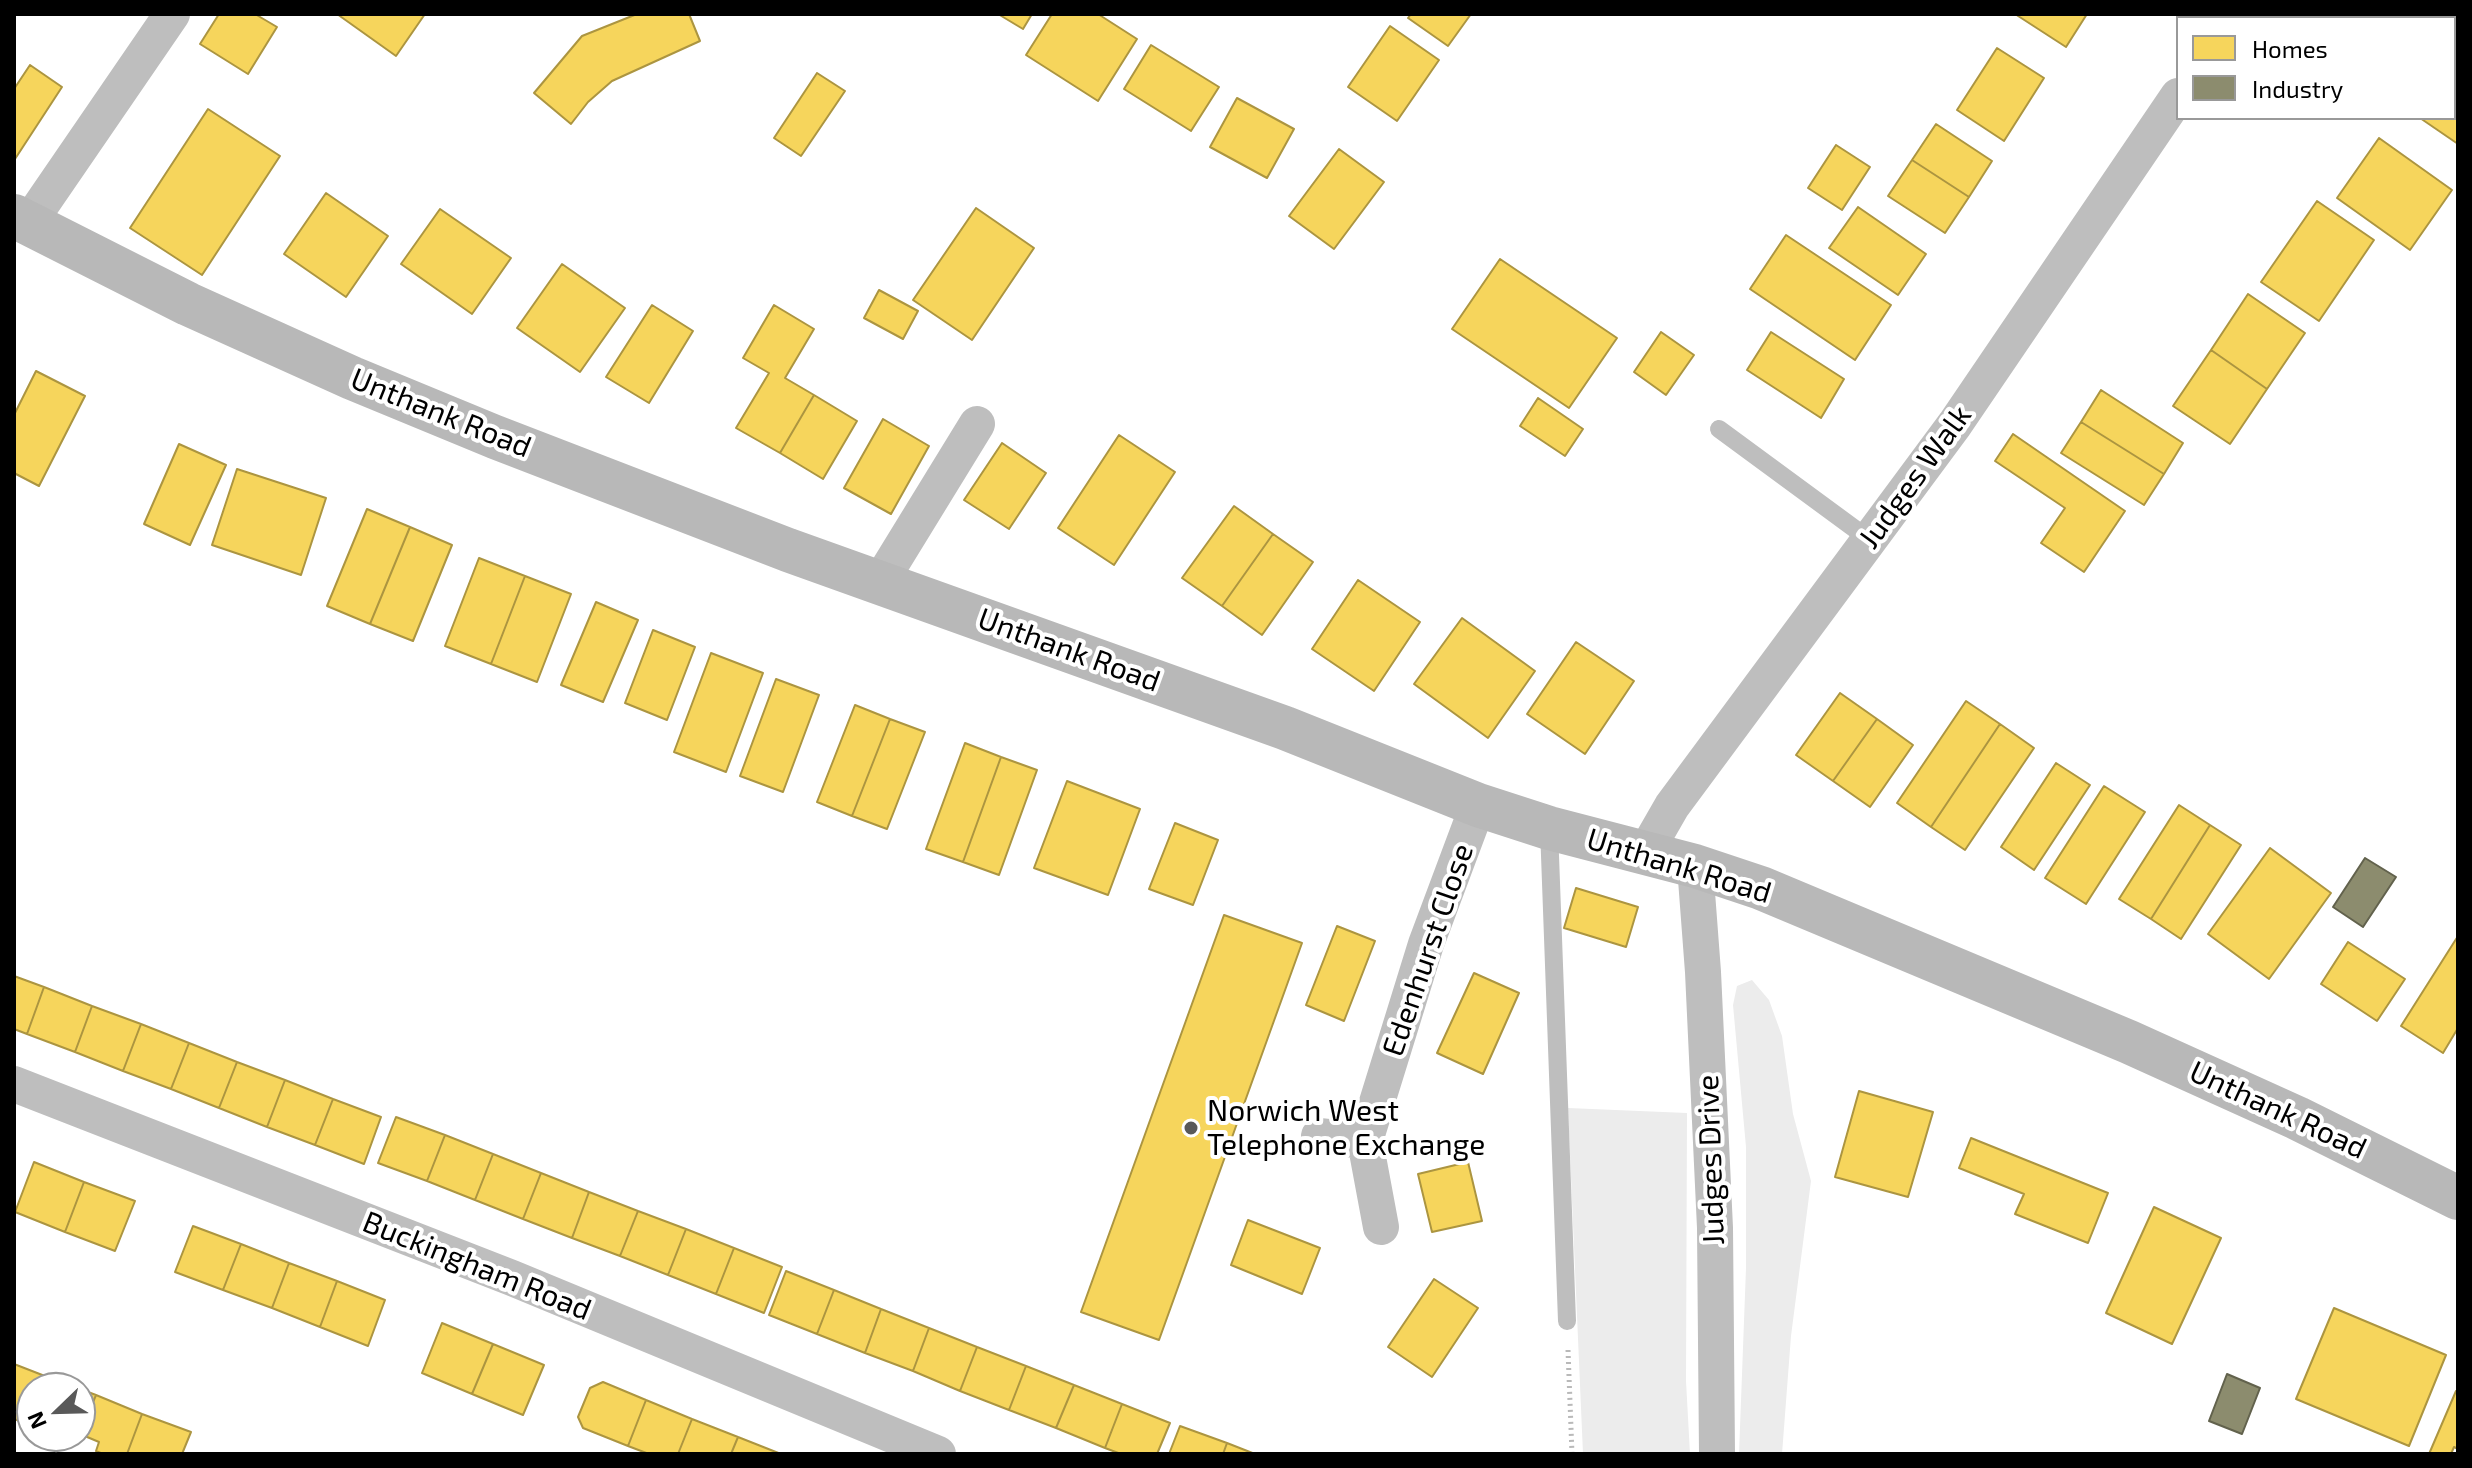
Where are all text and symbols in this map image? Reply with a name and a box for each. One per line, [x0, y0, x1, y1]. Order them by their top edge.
legend [2176, 16, 2456, 120]
text: Homes [2252, 34, 2328, 63]
text: Industry [2252, 74, 2343, 103]
street label: Unthank Road [346, 360, 536, 466]
street label: Judges Walk [1851, 399, 1979, 555]
street label: Unthank Road [973, 600, 1165, 700]
street label: Unthank Road [1582, 821, 1776, 911]
street label: Edenhurst Close [1375, 839, 1481, 1061]
street label: Unthank Road [2184, 1053, 2372, 1167]
street label: Judges Drive [1690, 1074, 1732, 1246]
place label: Norwich West Telephone Exchange [1207, 1093, 1485, 1164]
marker: Norwich West Telephone Exchange [1182, 1119, 1200, 1137]
street label: Buckingham Road [358, 1204, 596, 1328]
north arrow [16, 1372, 96, 1452]
text: N [21, 1408, 51, 1433]

